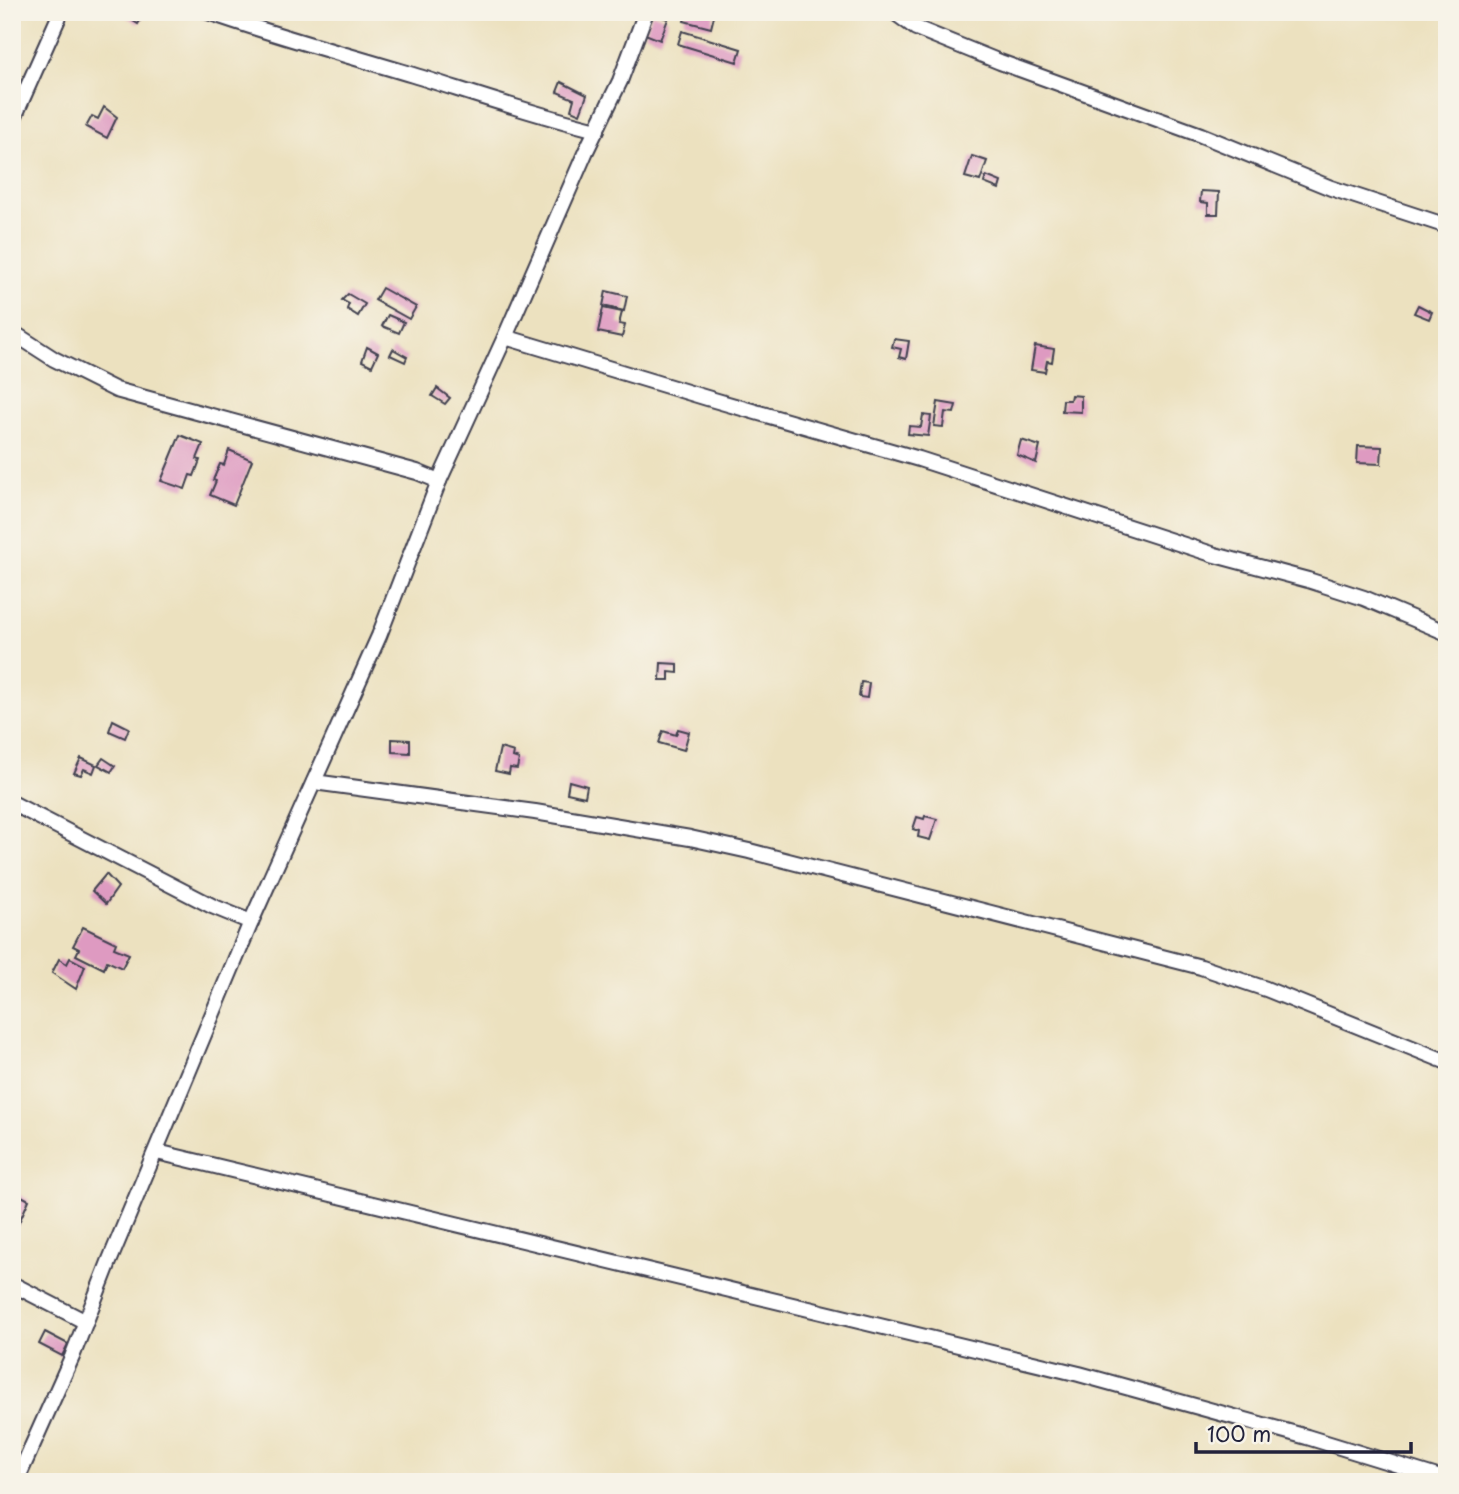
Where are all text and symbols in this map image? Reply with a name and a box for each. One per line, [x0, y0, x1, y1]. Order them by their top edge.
scale bar [1196, 1410, 1412, 1454]
text: 100 m [1207, 1417, 1271, 1449]

